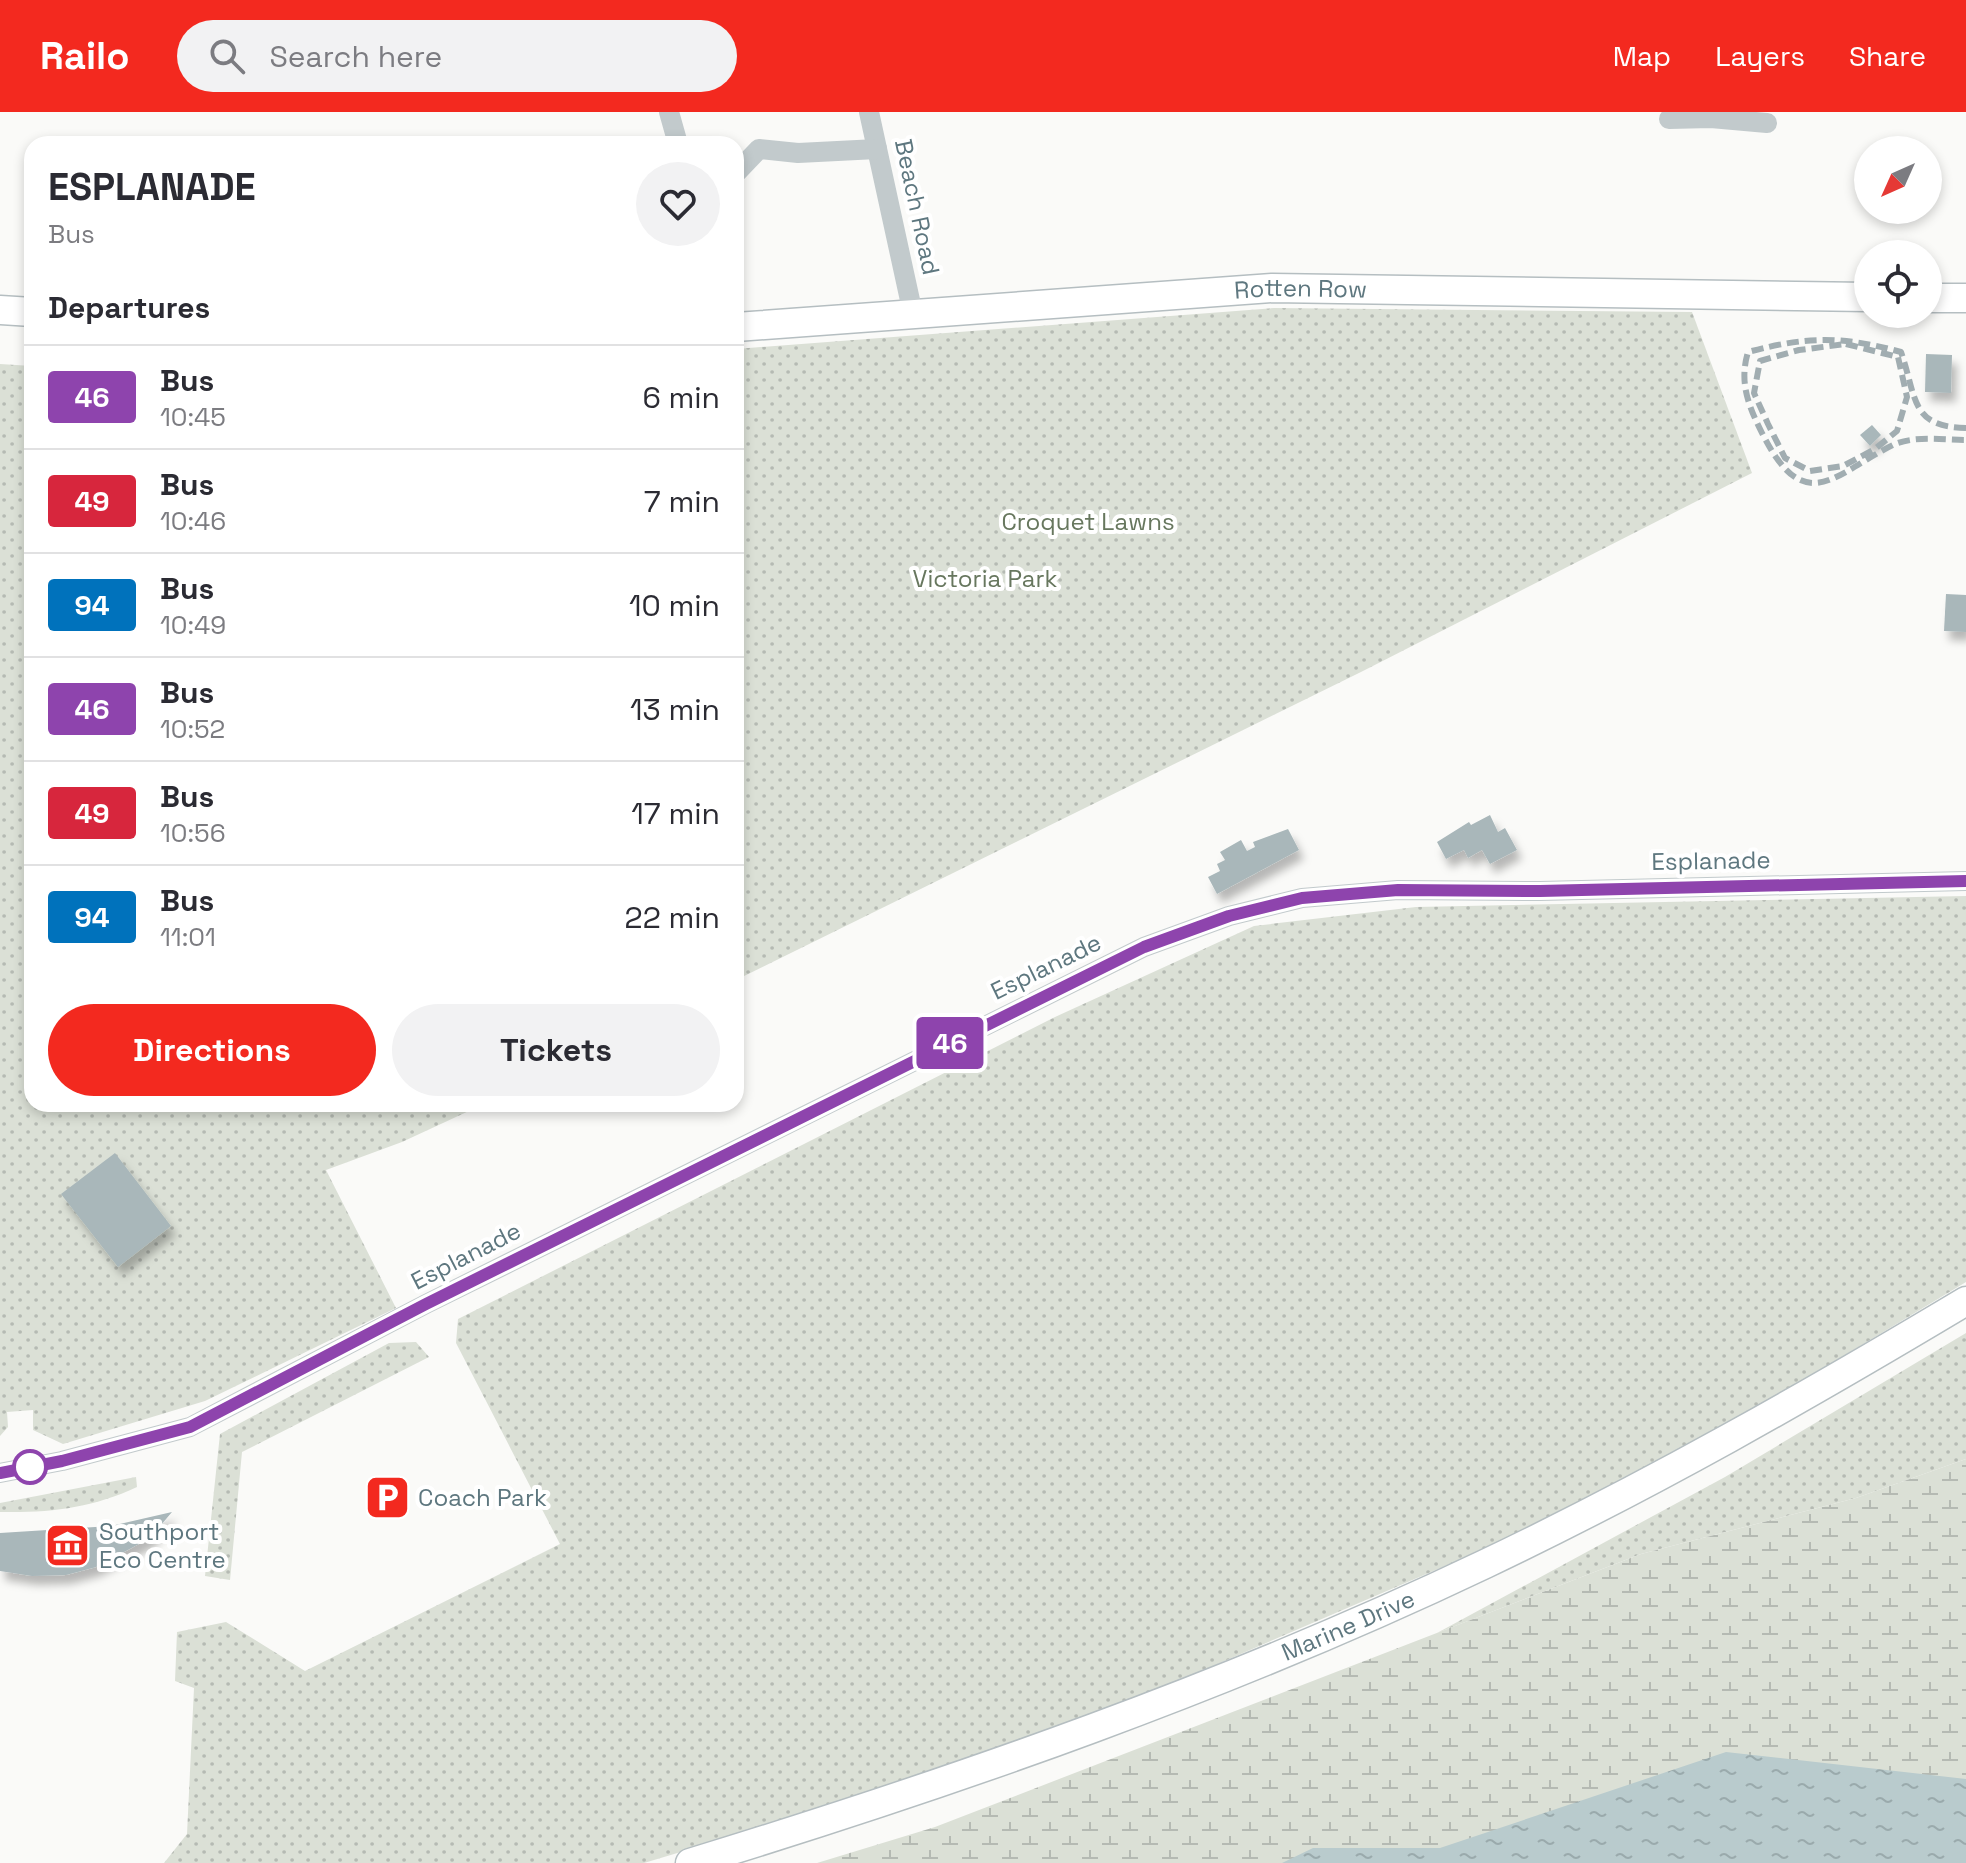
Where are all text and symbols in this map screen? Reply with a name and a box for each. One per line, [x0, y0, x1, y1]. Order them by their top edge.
search box [177, 20, 737, 92]
text: Railo [40, 32, 129, 80]
icon: search [205, 34, 249, 78]
text: Search here [269, 37, 442, 76]
text: Map [1613, 38, 1671, 74]
text: Layers [1715, 38, 1805, 74]
text: Share [1849, 38, 1926, 74]
street label: Beach Road [888, 136, 947, 277]
north arrow [1854, 136, 1942, 224]
map controls [1854, 136, 1942, 328]
button: heart [636, 162, 720, 246]
text: ESPLANADE [48, 163, 256, 211]
text: Bus [48, 217, 95, 251]
button: locate [1854, 240, 1942, 328]
street label: Rotten Row [1233, 272, 1367, 306]
text: Departures [48, 288, 210, 327]
text: Bus [160, 361, 214, 400]
text: 6 min [642, 378, 720, 417]
text: 46 [74, 379, 110, 415]
text: 10:45 [160, 400, 226, 434]
text: Bus [160, 465, 214, 504]
text: 7 min [644, 482, 720, 521]
text: 49 [74, 483, 110, 519]
text: 10:46 [160, 504, 226, 538]
park label: Croquet Lawns [1001, 506, 1175, 537]
park label: Victoria Park [913, 563, 1058, 594]
text: Bus [160, 569, 214, 608]
text: 10 min [629, 586, 720, 625]
text: 94 [74, 587, 110, 623]
text: 10:49 [160, 608, 226, 642]
text: Bus [160, 673, 214, 712]
text: 13 min [630, 690, 720, 729]
text: 46 [74, 691, 110, 727]
text: 10:52 [160, 712, 225, 746]
text: Bus [160, 777, 214, 816]
text: 17 min [631, 794, 720, 833]
text: 49 [74, 795, 110, 831]
text: 10:56 [160, 816, 226, 850]
street label: Esplanade [1651, 844, 1771, 877]
text: Bus [160, 881, 214, 920]
text: 22 min [625, 898, 720, 937]
text: 94 [74, 899, 110, 935]
text: 11:01 [160, 920, 216, 954]
street label: Esplanade [985, 927, 1106, 1007]
button: Directions [48, 1004, 376, 1096]
button: Tickets [392, 1004, 720, 1096]
line badge: 46 [914, 1017, 986, 1069]
text: 46 [932, 1025, 968, 1061]
street label: Esplanade [406, 1215, 526, 1296]
unlabelled marker [13, 1450, 47, 1484]
parking icon: Coach Park [363, 1474, 411, 1522]
place label: Coach Park [418, 1482, 547, 1513]
place label: Southport Eco Centre [99, 1516, 226, 1575]
museum icon: Southport Eco Centre [44, 1522, 92, 1570]
street label: Marine Drive [1277, 1583, 1419, 1668]

